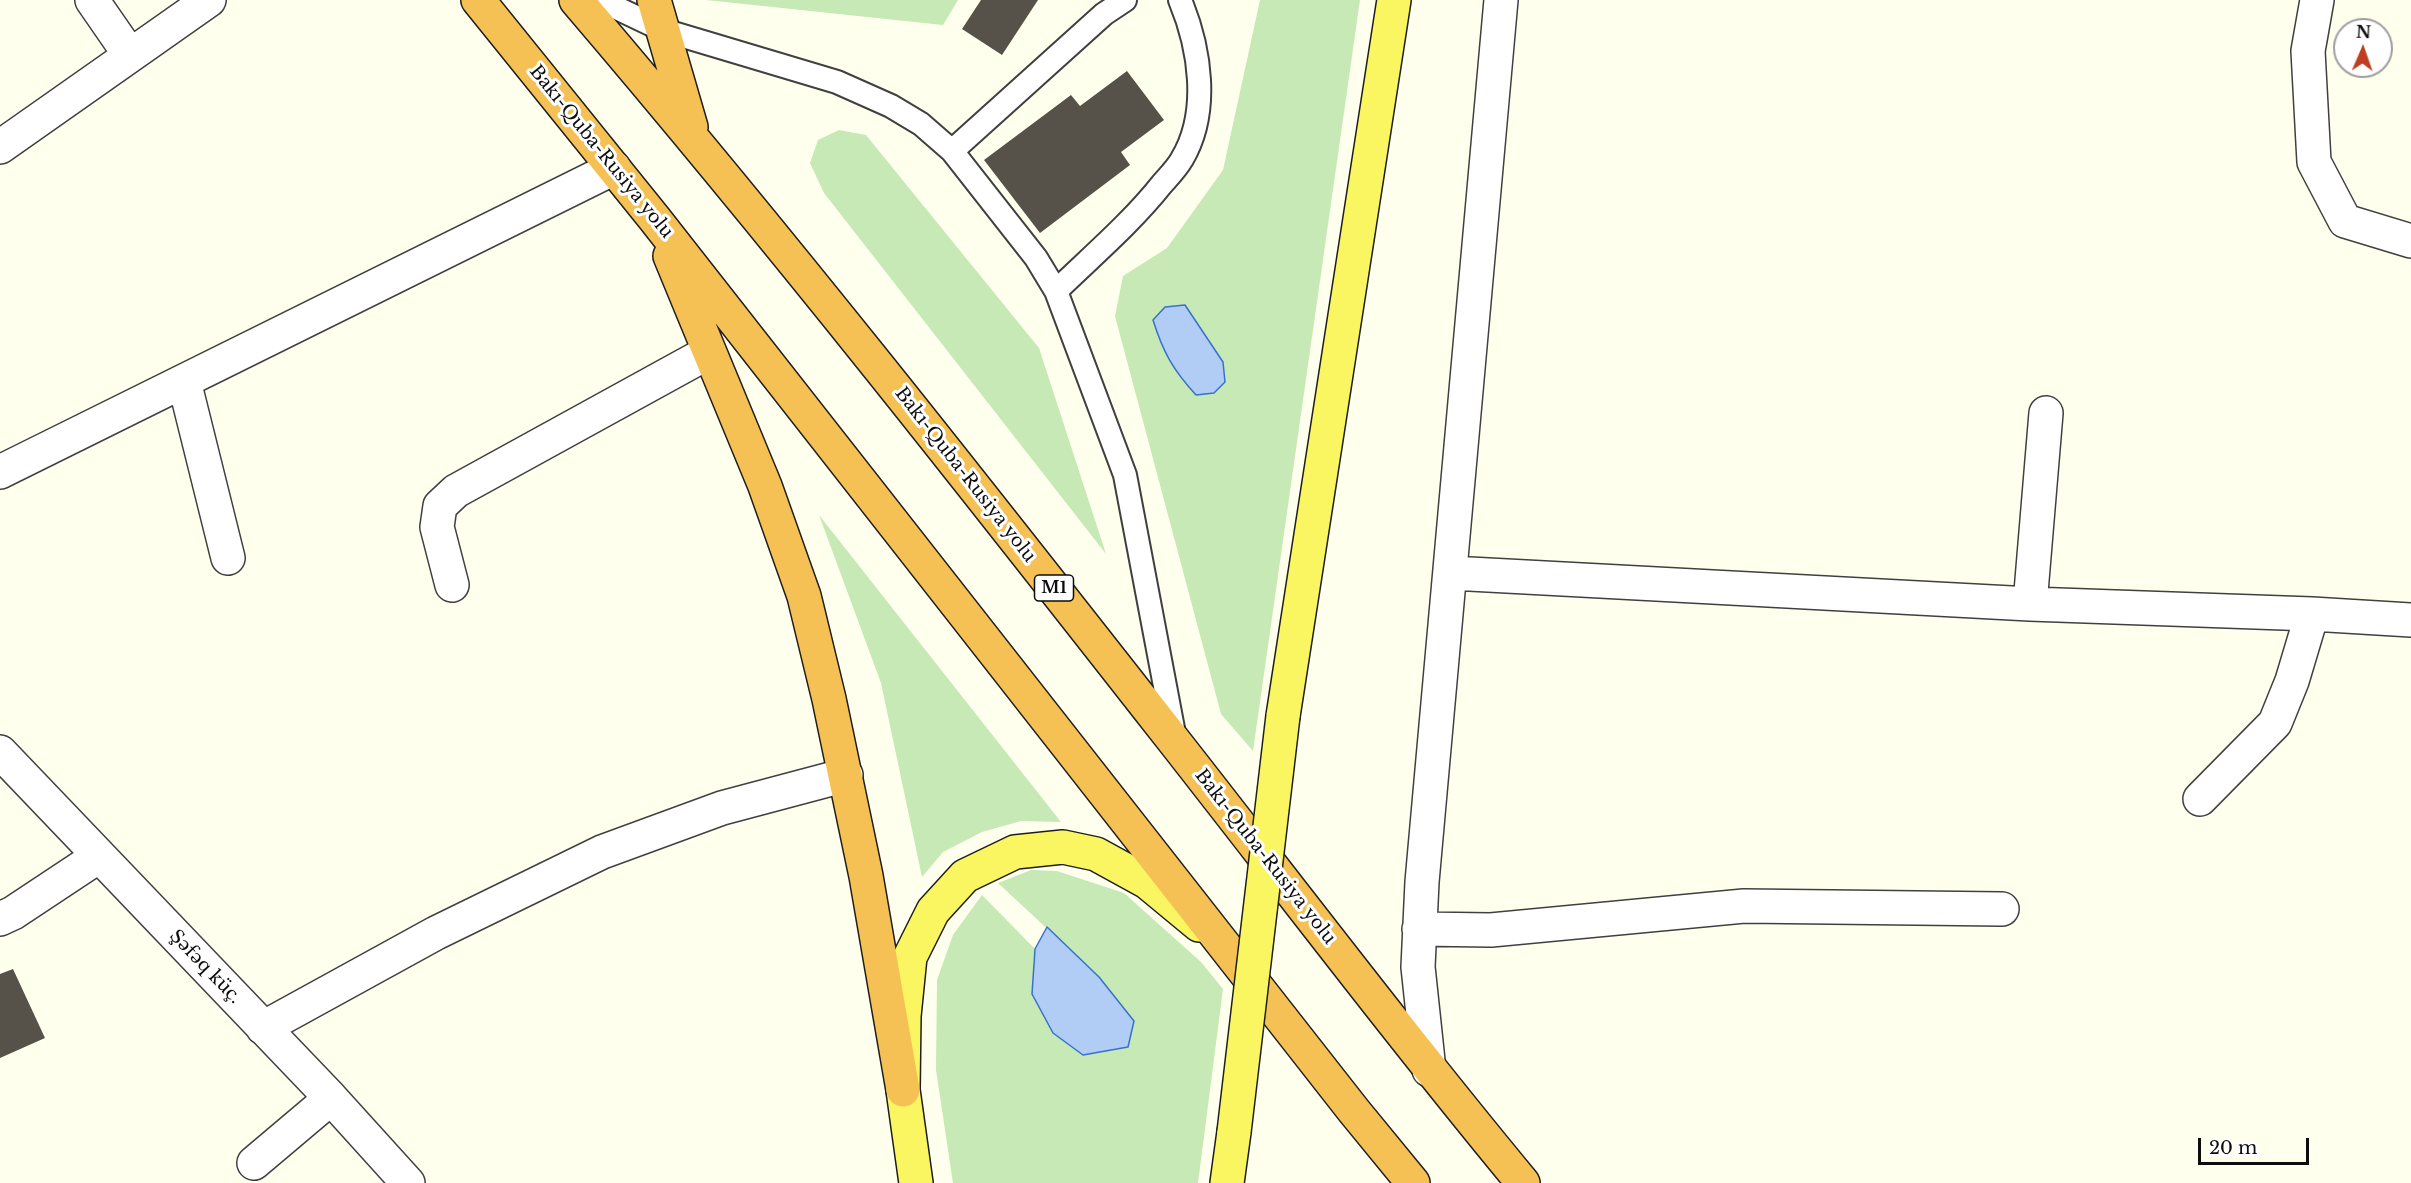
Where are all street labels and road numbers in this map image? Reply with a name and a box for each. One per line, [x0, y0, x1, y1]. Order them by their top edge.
street label: Bakı-Quba-Rusiya yolu [525, 61, 677, 243]
street label: Bakı-Quba-Rusiya yolu [890, 383, 1040, 567]
road number: M1 [1034, 575, 1074, 601]
street label: Bakı-Quba-Rusiya yolu [1190, 765, 1340, 949]
street label: Şəfəq küç. [165, 926, 245, 1008]

